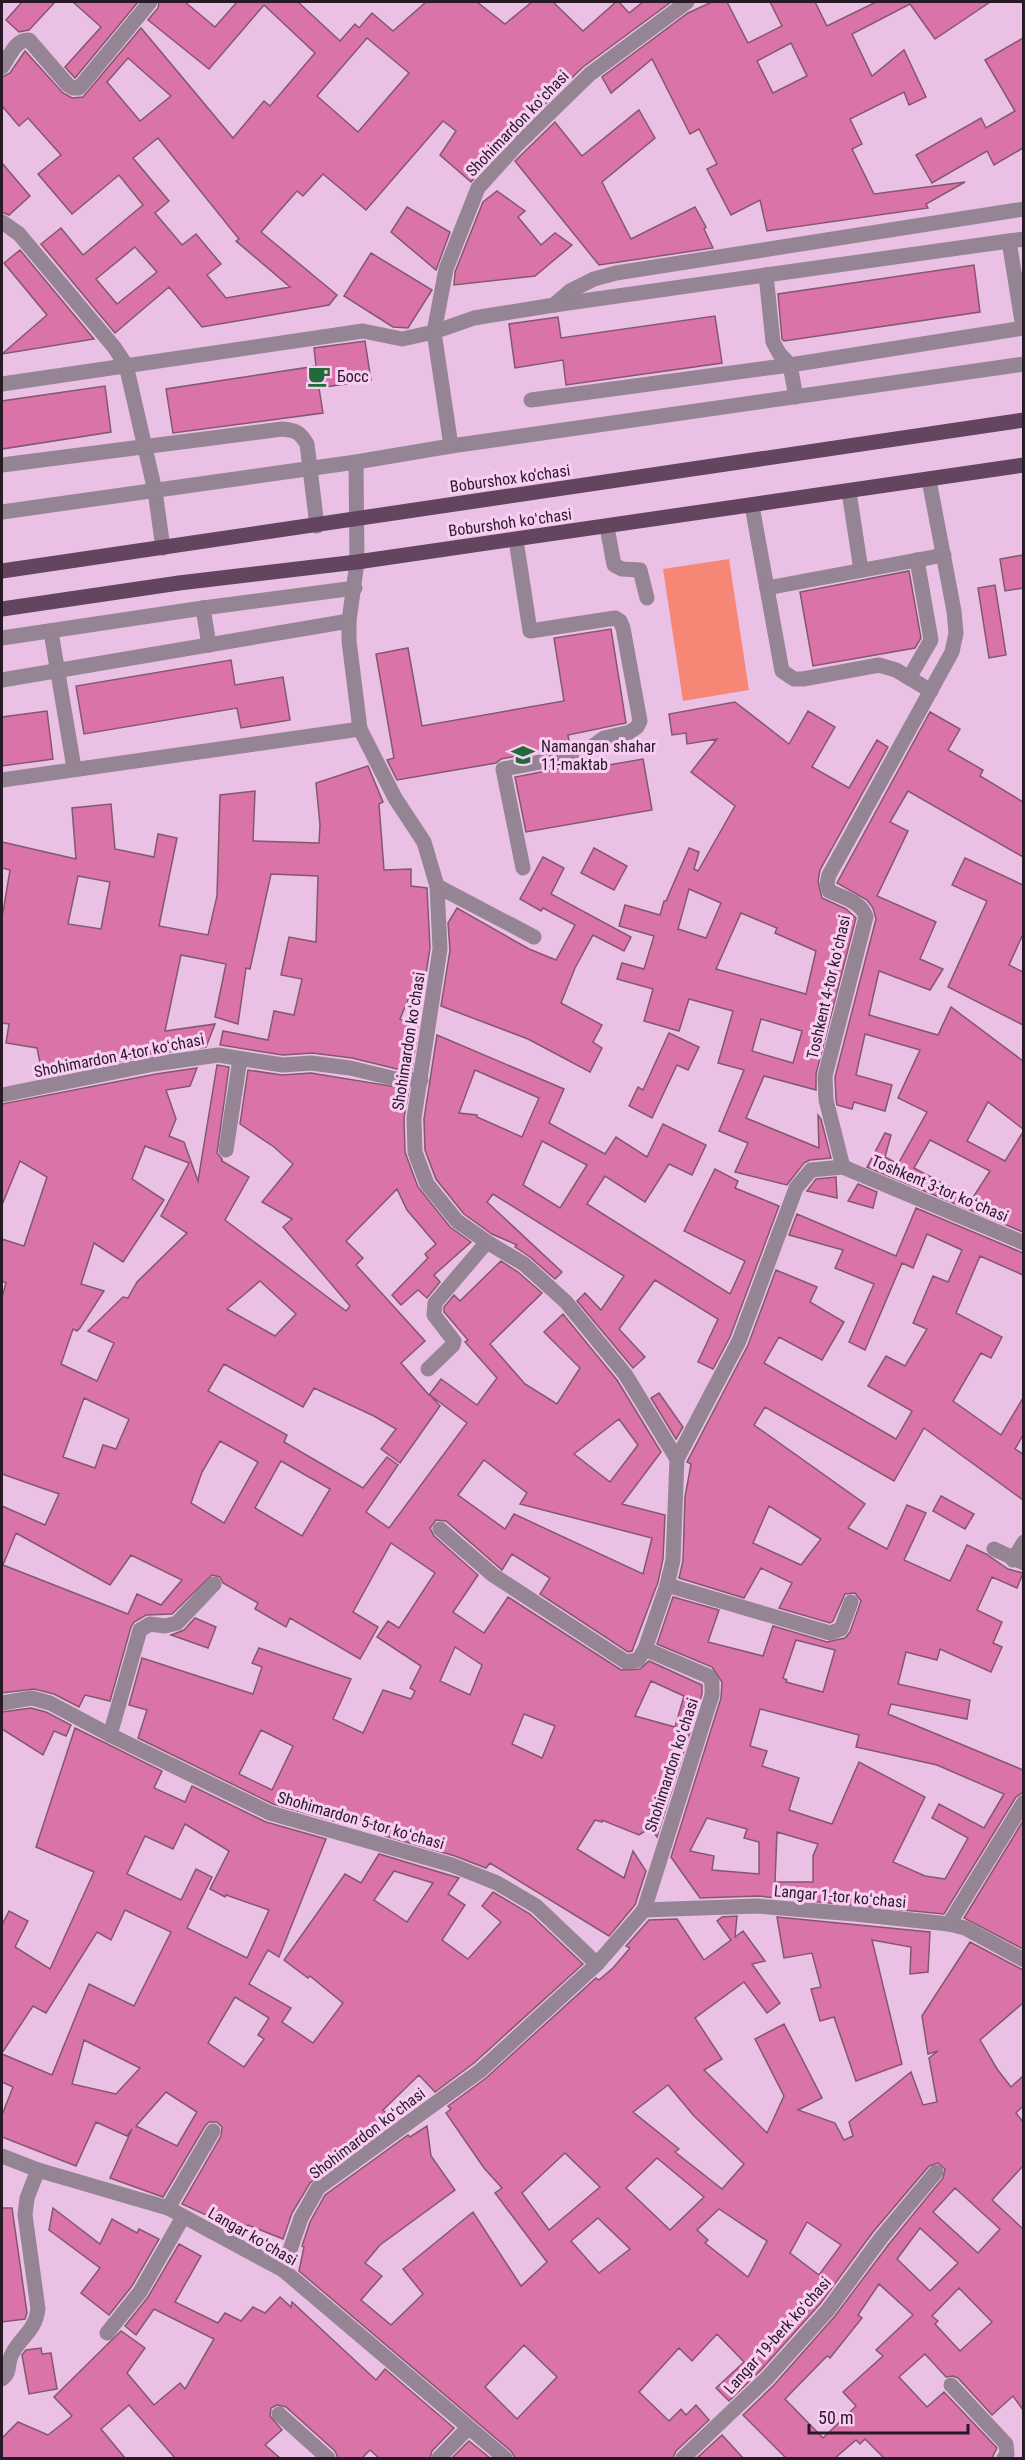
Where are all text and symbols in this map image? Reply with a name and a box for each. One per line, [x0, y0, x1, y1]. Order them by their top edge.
street label: Shohimardon koʻchasi [462, 66, 573, 180]
cafe icon: Босс [306, 363, 332, 389]
place label: Босс [337, 367, 369, 386]
street label: Boburshox ko'chasi [449, 461, 571, 496]
street label: Boburshoh koʻchasi [447, 504, 573, 541]
place label: Namangan shahar 11-maktab [541, 737, 656, 774]
school or university icon: Namangan shahar 11-maktab [510, 742, 536, 768]
street label: Toshkent 4-tor koʻchasi [803, 913, 854, 1061]
street label: Shohimardon koʻchasi [388, 971, 429, 1112]
street label: Shohimardon 4-tor koʻchasi [32, 1030, 206, 1081]
street label: Toshkent 3-tor koʻchasi [868, 1151, 1011, 1226]
street label: Shohimardon koʻchasi [641, 1696, 702, 1835]
street label: Shohimardon 5-tor koʻchasi [275, 1788, 447, 1853]
street label: Langar 1-tor koʻchasi [773, 1881, 907, 1912]
street label: Shohimardon koʻchasi [306, 2084, 429, 2183]
street label: Langar koʻchasi [205, 2203, 301, 2270]
street label: Langar 19-berk koʻchasi [720, 2273, 835, 2398]
scale bar [809, 2397, 968, 2435]
text: 50 m [818, 2407, 853, 2428]

